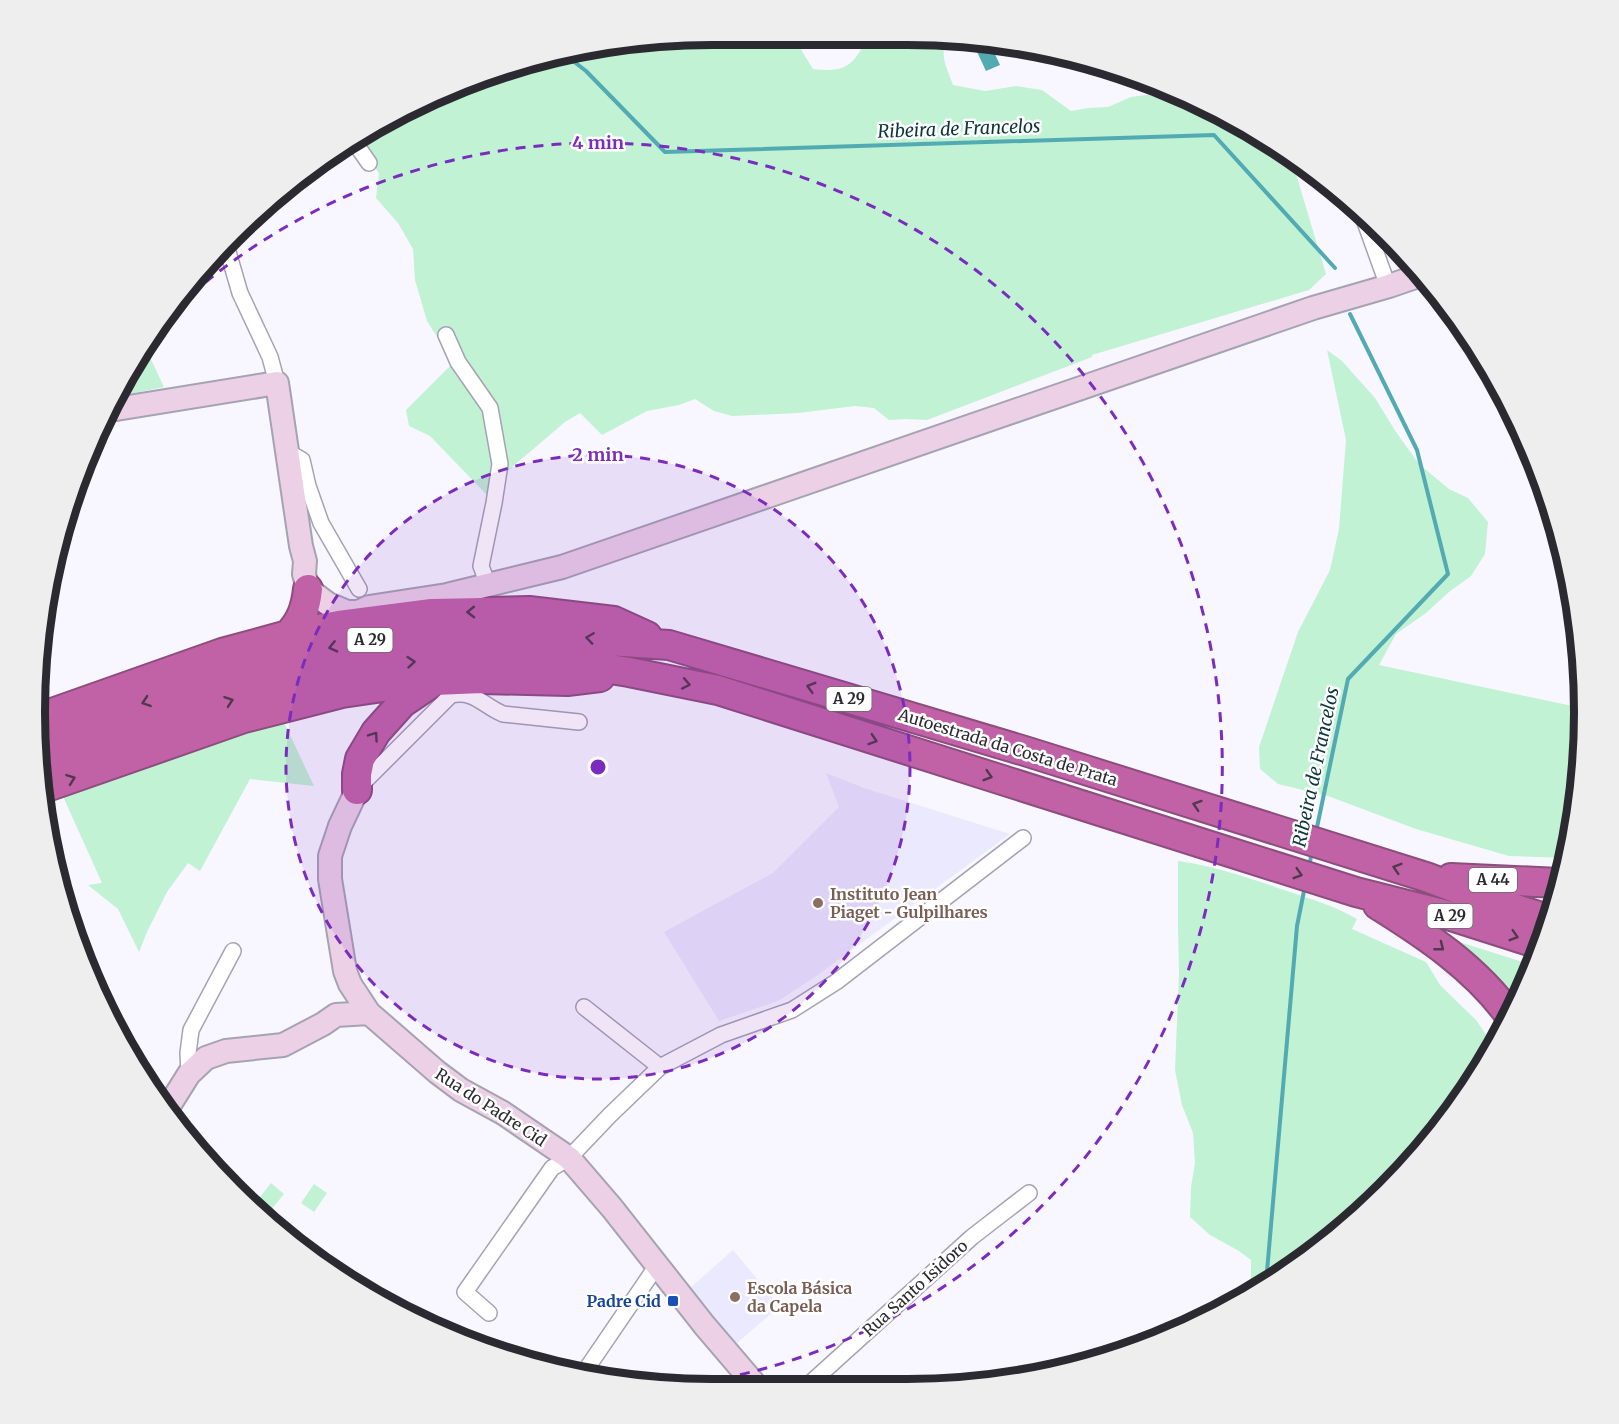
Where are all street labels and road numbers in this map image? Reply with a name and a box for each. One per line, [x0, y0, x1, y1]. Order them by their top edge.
road number: A 29 [348, 628, 392, 652]
road number: A 29 [826, 687, 872, 711]
street label: Autoestrada da Costa de Prata [895, 704, 1120, 790]
road number: A 44 [1469, 868, 1517, 892]
road number: A 29 [1428, 904, 1472, 928]
street label: Rua do Padre Cid [432, 1064, 551, 1151]
street label: Rua Santo Isidoro [858, 1236, 972, 1340]

